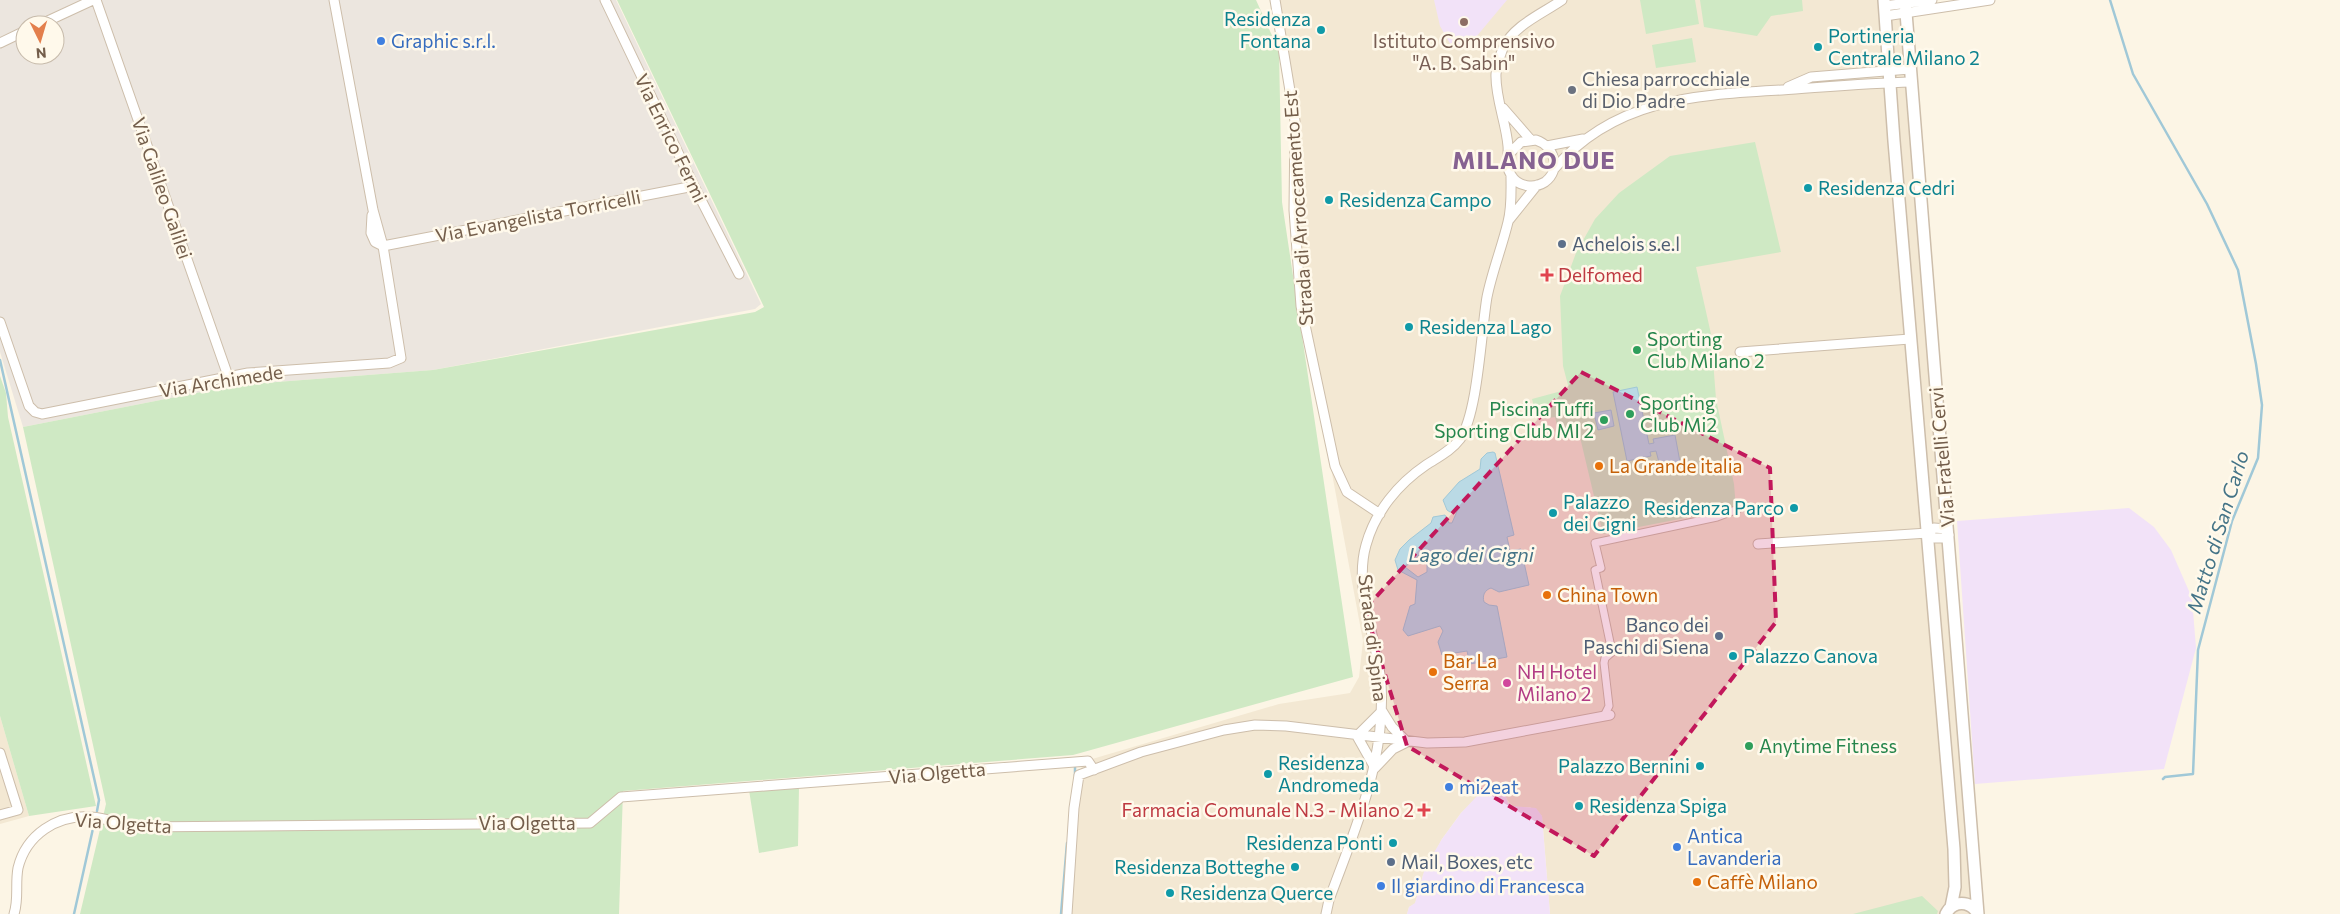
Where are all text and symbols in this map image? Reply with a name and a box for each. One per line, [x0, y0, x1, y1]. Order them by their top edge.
place label: Residenza Fontana [1224, 7, 1311, 52]
north arrow [15, 15, 65, 65]
marker: Istituto Comprensivo "A. B. Sabin" [1458, 16, 1470, 28]
marker: Residenza Fontana [1315, 24, 1327, 36]
place label: Portineria Centrale Milano 2 [1828, 24, 1980, 69]
place label: Graphic s.r.l. [391, 29, 496, 52]
place label: Istituto Comprensivo "A. B. Sabin" [1373, 29, 1555, 74]
marker: Graphic s.r.l. [375, 35, 387, 47]
marker: Portineria Centrale Milano 2 [1812, 41, 1824, 53]
text: N [35, 45, 47, 62]
place label: Chiesa parrocchiale di Dio Padre [1582, 67, 1750, 112]
street label: Via Enrico Fermi [630, 70, 712, 206]
marker: Chiesa parrocchiale di Dio Padre [1566, 84, 1578, 96]
street label: Strada di Arroccamento Est [1278, 89, 1317, 327]
street label: Via Galileo Galilei [127, 114, 197, 262]
district label: MILANO DUE [1452, 145, 1616, 174]
place label: Residenza Cedri [1818, 176, 1955, 199]
marker: Residenza Cedri [1802, 182, 1814, 194]
street label: Via Evangelista Torricelli [433, 184, 643, 247]
place label: Residenza Campo [1339, 188, 1492, 211]
marker: Residenza Campo [1323, 194, 1335, 206]
place label: Achelois s.e.l [1572, 232, 1680, 255]
marker: Achelois s.e.l [1556, 238, 1568, 250]
place label: Delfomed [1558, 263, 1643, 286]
marker: Delfomed [1540, 268, 1554, 282]
place label: Residenza Lago [1419, 315, 1552, 338]
marker: Residenza Lago [1403, 321, 1415, 333]
place label: Sporting Club Milano 2 [1647, 327, 1765, 372]
marker: Sporting Club Milano 2 [1631, 344, 1643, 356]
street label: Via Archimede [158, 359, 284, 402]
street label: Via Fratelli Cervi [1924, 386, 1959, 528]
place label: Sporting Club Mi2 [1640, 391, 1717, 436]
place label: Piscina Tuffi Sporting Club MI 2 [1434, 397, 1594, 442]
marker: Sporting Club Mi2 [1624, 408, 1636, 420]
marker: Piscina Tuffi Sporting Club MI 2 [1598, 414, 1610, 426]
water label: Matto di San Carlo [2181, 448, 2253, 616]
place label: La Grande italia [1609, 454, 1743, 477]
marker: La Grande italia [1593, 460, 1605, 472]
place label: Palazzo dei Cigni [1563, 490, 1636, 535]
place label: Residenza Parco [1644, 496, 1784, 519]
marker: Residenza Parco [1788, 502, 1800, 514]
marker: Palazzo dei Cigni [1547, 507, 1559, 519]
water label: Lago dei Cigni [1408, 542, 1535, 566]
street label: Strada di Spina [1354, 573, 1393, 703]
place label: China Town [1557, 583, 1658, 606]
marker: China Town [1541, 589, 1553, 601]
place label: Banco dei Paschi di Siena [1583, 613, 1709, 658]
marker: Banco dei Paschi di Siena [1713, 630, 1725, 642]
place label: Palazzo Canova [1743, 644, 1878, 667]
place label: Bar La Serra [1443, 649, 1497, 694]
marker: Palazzo Canova [1727, 650, 1739, 662]
place label: NH Hotel Milano 2 [1517, 660, 1597, 705]
marker: Bar La Serra [1427, 666, 1439, 678]
marker: NH Hotel Milano 2 [1501, 677, 1513, 689]
place label: Anytime Fitness [1759, 734, 1897, 757]
marker: Anytime Fitness [1743, 740, 1755, 752]
place label: Residenza Andromeda [1278, 751, 1379, 796]
place label: Palazzo Bernini [1558, 754, 1690, 777]
street label: Via Olgetta [887, 757, 986, 788]
marker: Palazzo Bernini [1694, 760, 1706, 772]
marker: Residenza Andromeda [1262, 768, 1274, 780]
place label: mi2eat [1459, 775, 1519, 798]
marker: mi2eat [1443, 781, 1455, 793]
place label: Residenza Spiga [1589, 794, 1727, 817]
place label: Farmacia Comunale N.3 - Milano 2 [1122, 798, 1414, 821]
marker: Residenza Spiga [1573, 800, 1585, 812]
marker: Farmacia Comunale N.3 - Milano 2 [1418, 804, 1430, 816]
street label: Via Olgetta [74, 808, 172, 837]
street label: Via Olgetta [478, 811, 576, 834]
place label: Antica Lavanderia [1687, 824, 1781, 869]
place label: Residenza Ponti [1246, 831, 1383, 854]
marker: Residenza Ponti [1387, 837, 1399, 849]
marker: Antica Lavanderia [1671, 841, 1683, 853]
place label: Mail, Boxes, etc [1401, 850, 1533, 873]
place label: Residenza Botteghe [1114, 855, 1285, 878]
marker: Mail, Boxes, etc [1385, 856, 1397, 868]
marker: Residenza Botteghe [1289, 861, 1301, 873]
place label: Caffè Milano [1707, 870, 1818, 893]
place label: Il giardino di Francesca [1391, 874, 1585, 897]
marker: Caffè Milano [1691, 876, 1703, 888]
marker: Il giardino di Francesca [1375, 880, 1387, 892]
place label: Residenza Querce [1180, 881, 1333, 904]
marker: Residenza Querce [1164, 887, 1176, 899]

